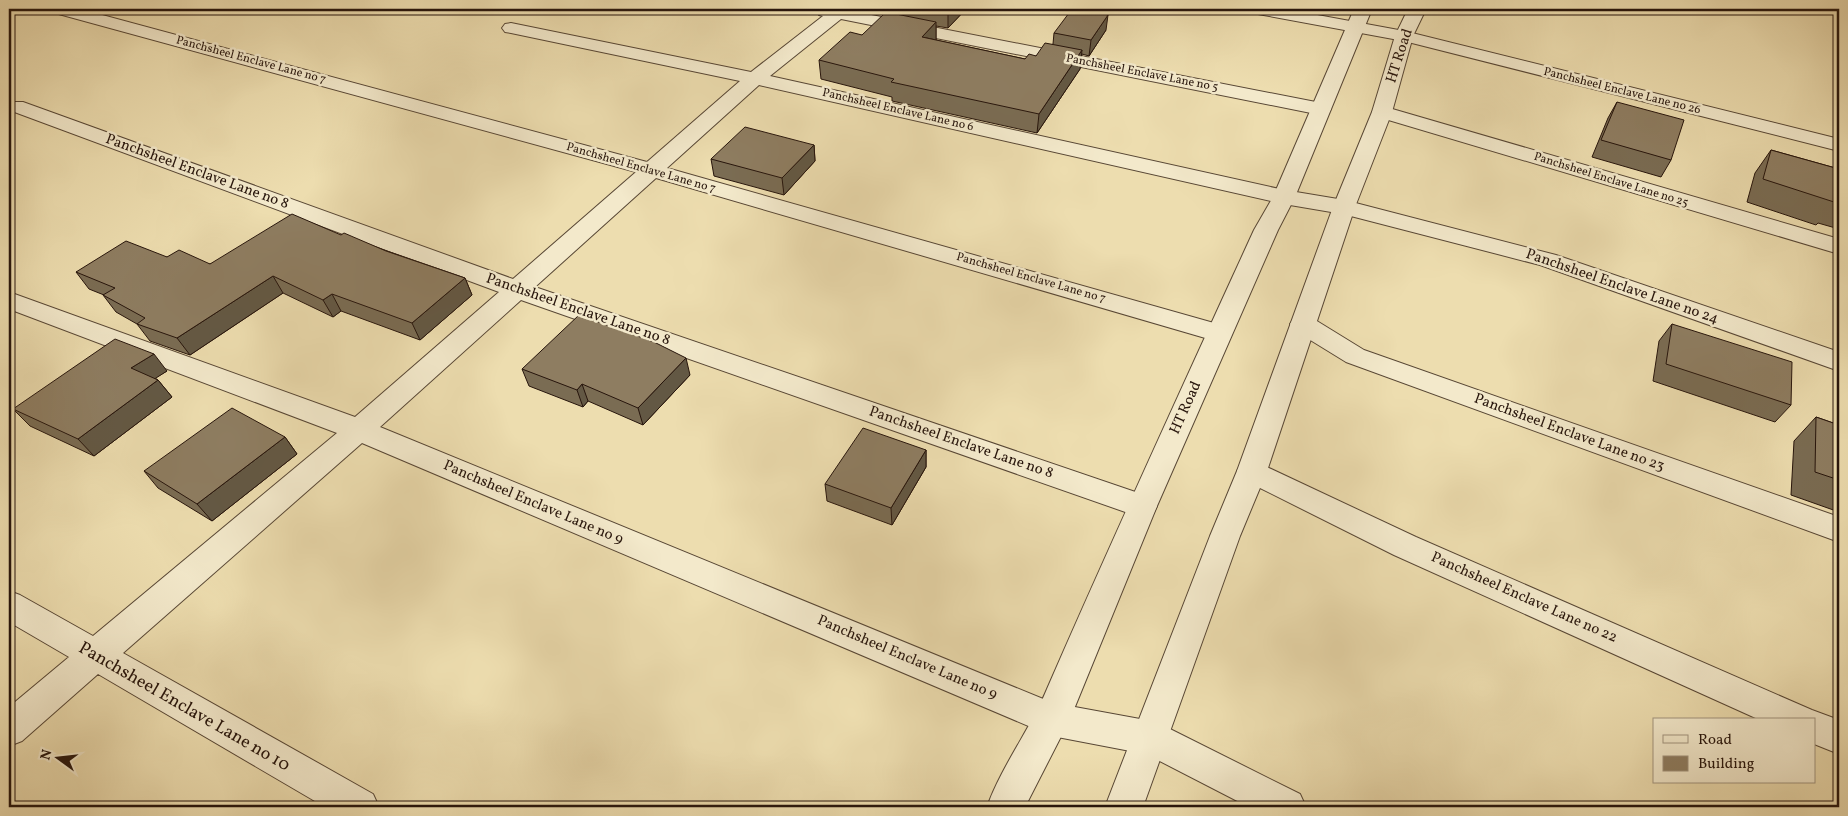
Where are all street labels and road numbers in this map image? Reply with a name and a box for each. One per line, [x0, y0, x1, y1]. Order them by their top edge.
street label: HT Road [1381, 26, 1419, 86]
street label: Panchsheel Enclave Lane no 7 [174, 32, 328, 88]
street label: Panchsheel Enclave Lane no 5 [1065, 50, 1220, 96]
street label: Panchsheel Enclave Lane no 26 [1542, 64, 1702, 118]
street label: Panchsheel Enclave Lane no 6 [821, 85, 975, 135]
street label: Panchsheel Enclave Lane no 8 [102, 129, 292, 215]
street label: Panchsheel Enclave Lane no 7 [564, 139, 718, 197]
street label: Panchsheel Enclave Lane no 25 [1532, 149, 1691, 211]
street label: Panchsheel Enclave Lane no 24 [1523, 244, 1721, 330]
street label: Panchsheel Enclave Lane no 7 [954, 249, 1108, 307]
street label: Panchsheel Enclave Lane no 8 [483, 269, 673, 351]
street label: HT Road [1165, 378, 1207, 438]
street label: Panchsheel Enclave Lane no 23 [1471, 389, 1667, 477]
street label: Panchsheel Enclave Lane no 8 [866, 402, 1056, 484]
street label: Panchsheel Enclave Lane no 9 [440, 455, 626, 551]
street label: Panchsheel Enclave Lane no 22 [1427, 547, 1621, 649]
street label: Panchsheel Enclave Lane no 9 [814, 610, 1000, 706]
street label: Panchsheel Enclave Lane no 10 [73, 636, 295, 778]

